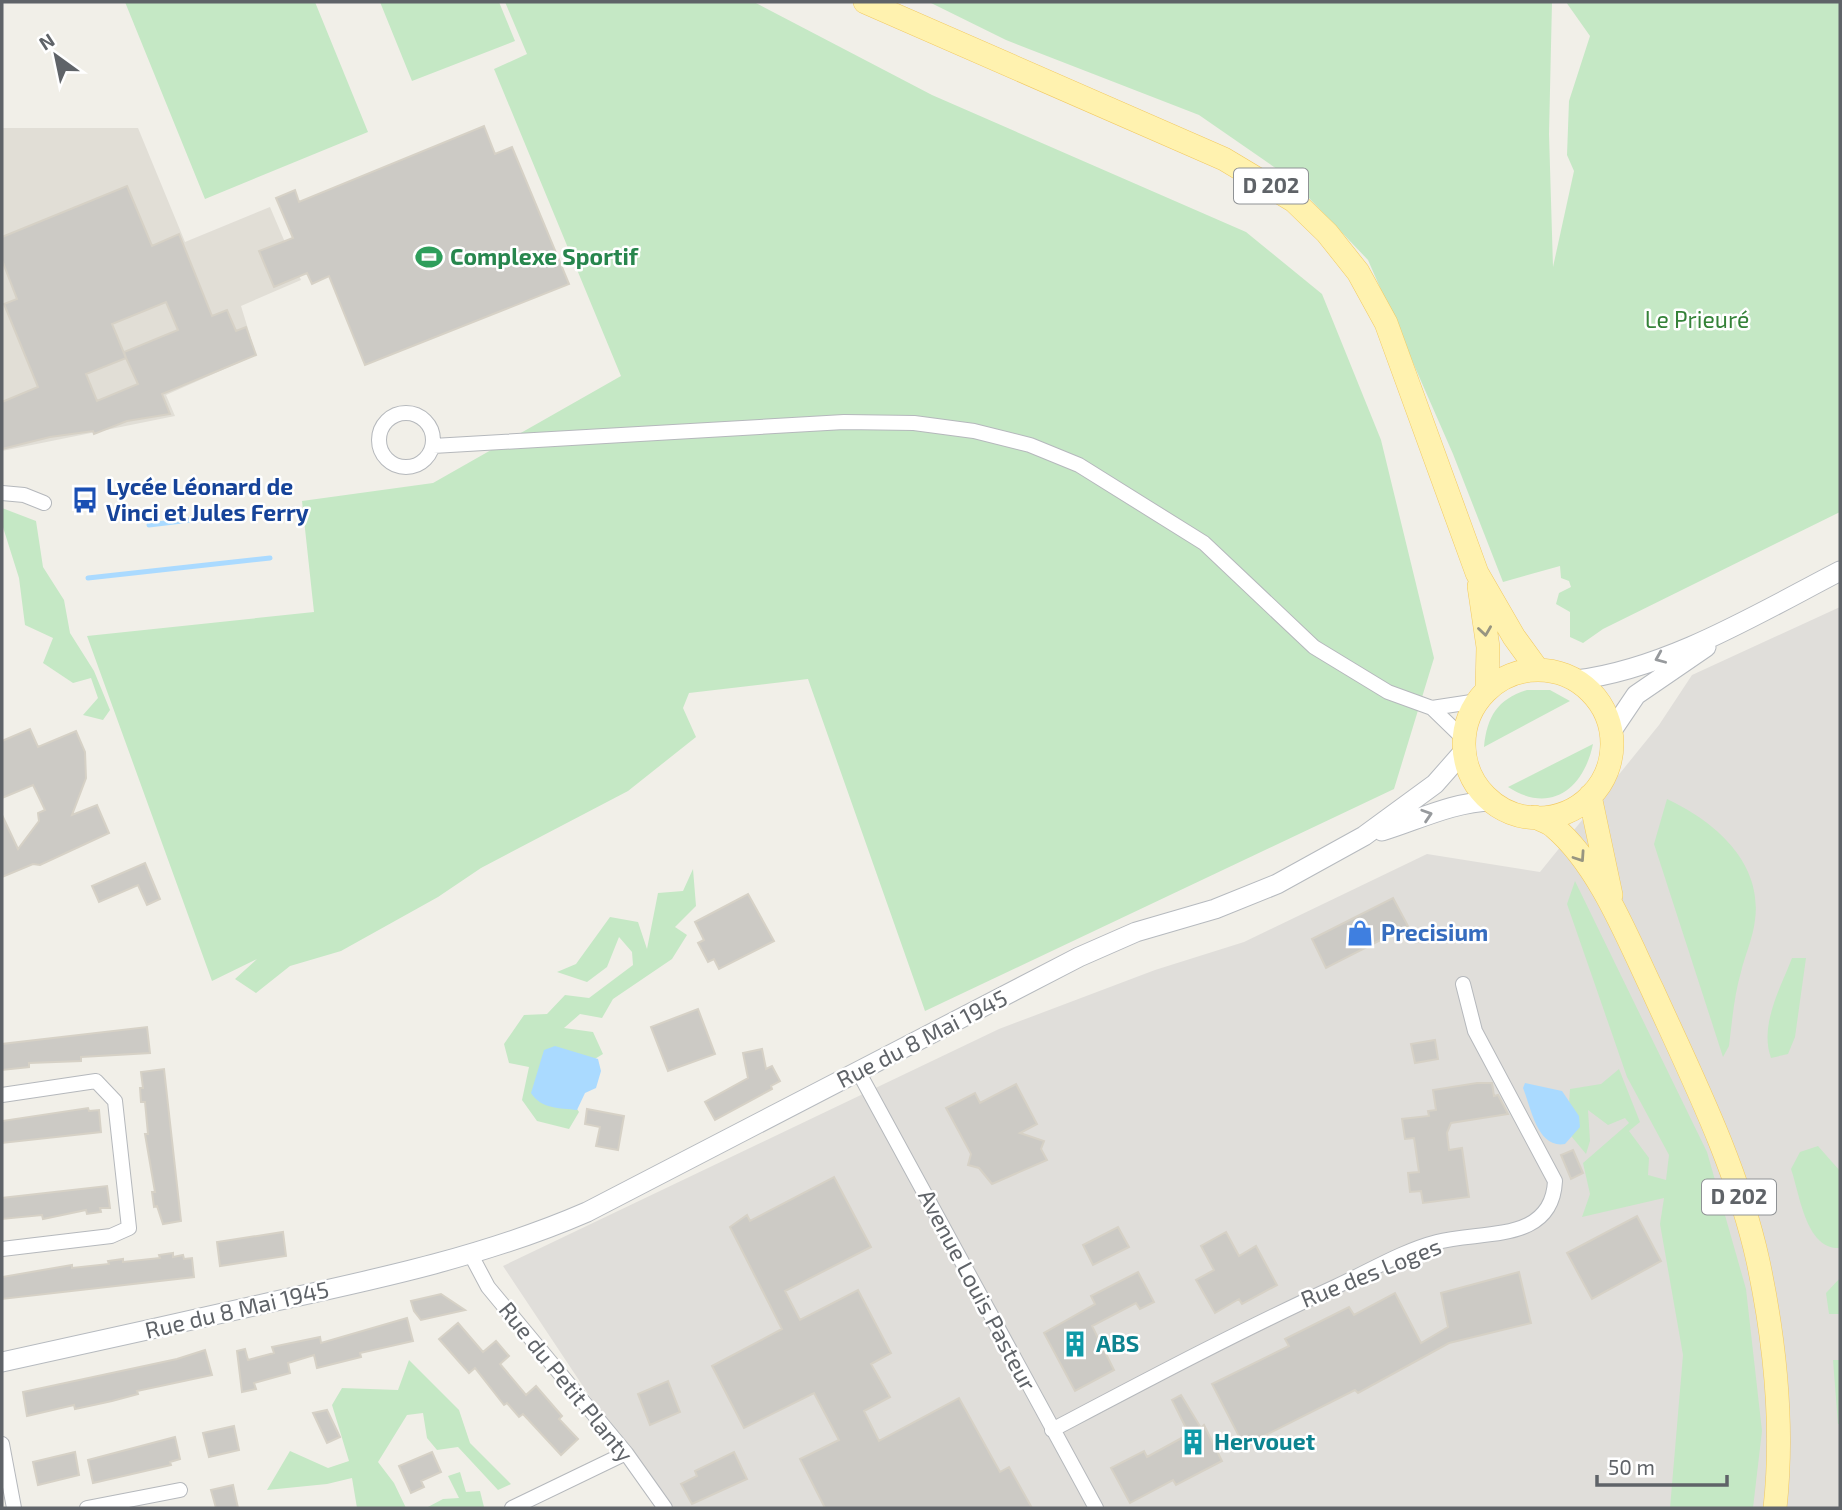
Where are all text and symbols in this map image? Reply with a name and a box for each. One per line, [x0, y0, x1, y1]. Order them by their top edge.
north arrow [21, 21, 91, 91]
text: N [34, 28, 58, 55]
road number: D 202 [1234, 168, 1308, 204]
sports icon: Complexe Sportif [414, 242, 444, 272]
place label: Complexe Sportif [450, 242, 639, 270]
park label: Le Prieuré [1645, 305, 1749, 333]
place label: Lycée Léonard de Vinci et Jules Ferry [106, 472, 309, 526]
bus stop icon: Lycée Léonard de Vinci et Jules Ferry [70, 485, 100, 515]
one-way arrow [1478, 625, 1493, 637]
one-way arrow [1655, 650, 1667, 664]
one-way arrow [1421, 809, 1433, 824]
one-way arrow [1572, 849, 1584, 862]
shop icon: Precisium [1345, 918, 1375, 948]
place label: Precisium [1381, 918, 1488, 946]
street label: Rue du 8 Mai 1945 [832, 983, 1012, 1093]
road number: D 202 [1702, 1180, 1776, 1214]
street label: Avenue Louis Pasteur [913, 1184, 1043, 1395]
street label: Rue des Loges [1296, 1231, 1445, 1313]
street label: Rue du 8 Mai 1945 [142, 1274, 331, 1344]
street label: Rue du Petit Planty [494, 1296, 640, 1467]
building icon: ABS [1060, 1329, 1090, 1359]
place label: ABS [1096, 1329, 1139, 1357]
building icon: Hervouet [1178, 1427, 1208, 1457]
place label: Hervouet [1214, 1427, 1315, 1455]
scale bar [1597, 1444, 1727, 1488]
text: 50 m [1608, 1454, 1655, 1479]

